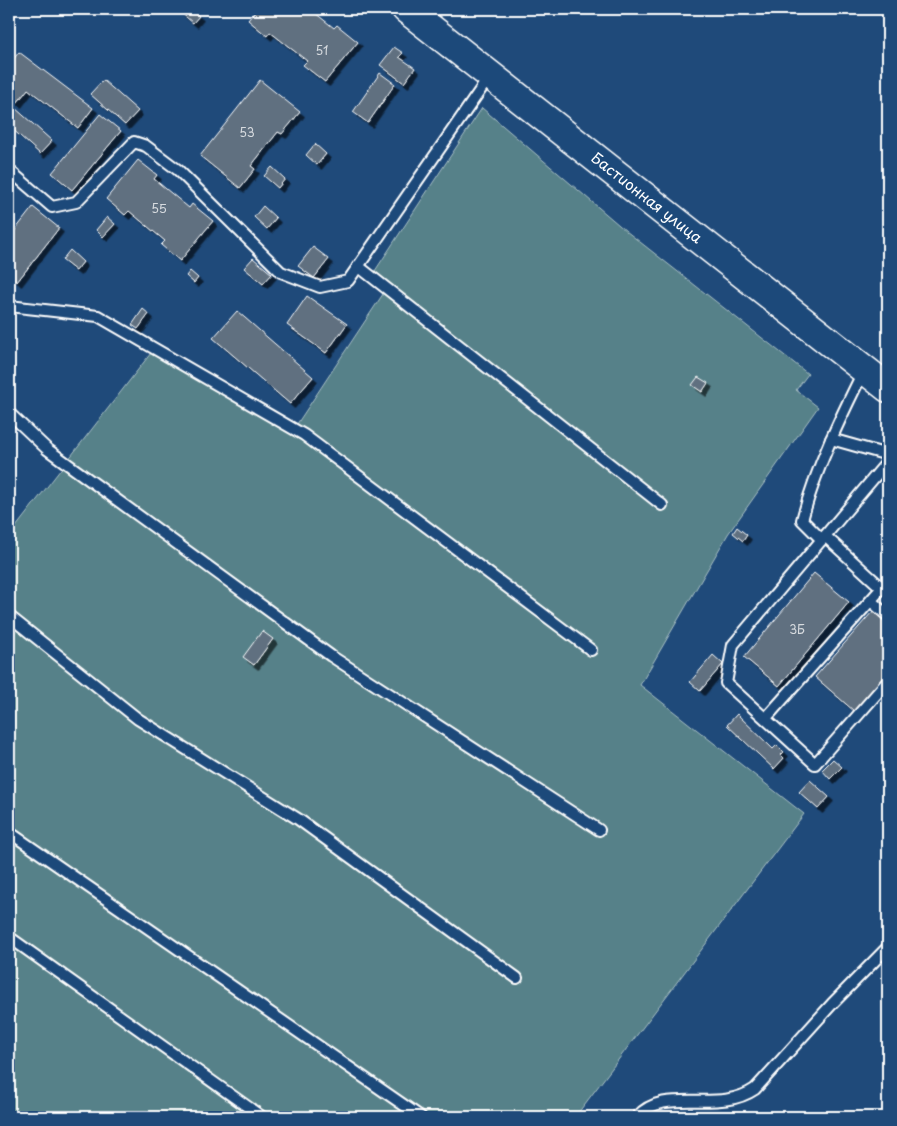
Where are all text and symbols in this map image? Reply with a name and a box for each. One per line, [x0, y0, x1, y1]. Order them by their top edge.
house number: 51 [316, 41, 328, 59]
house number: 53 [239, 123, 255, 141]
street label: Бастионная улица [587, 146, 709, 248]
house number: 55 [151, 199, 167, 217]
house number: 3Б [789, 620, 805, 638]

